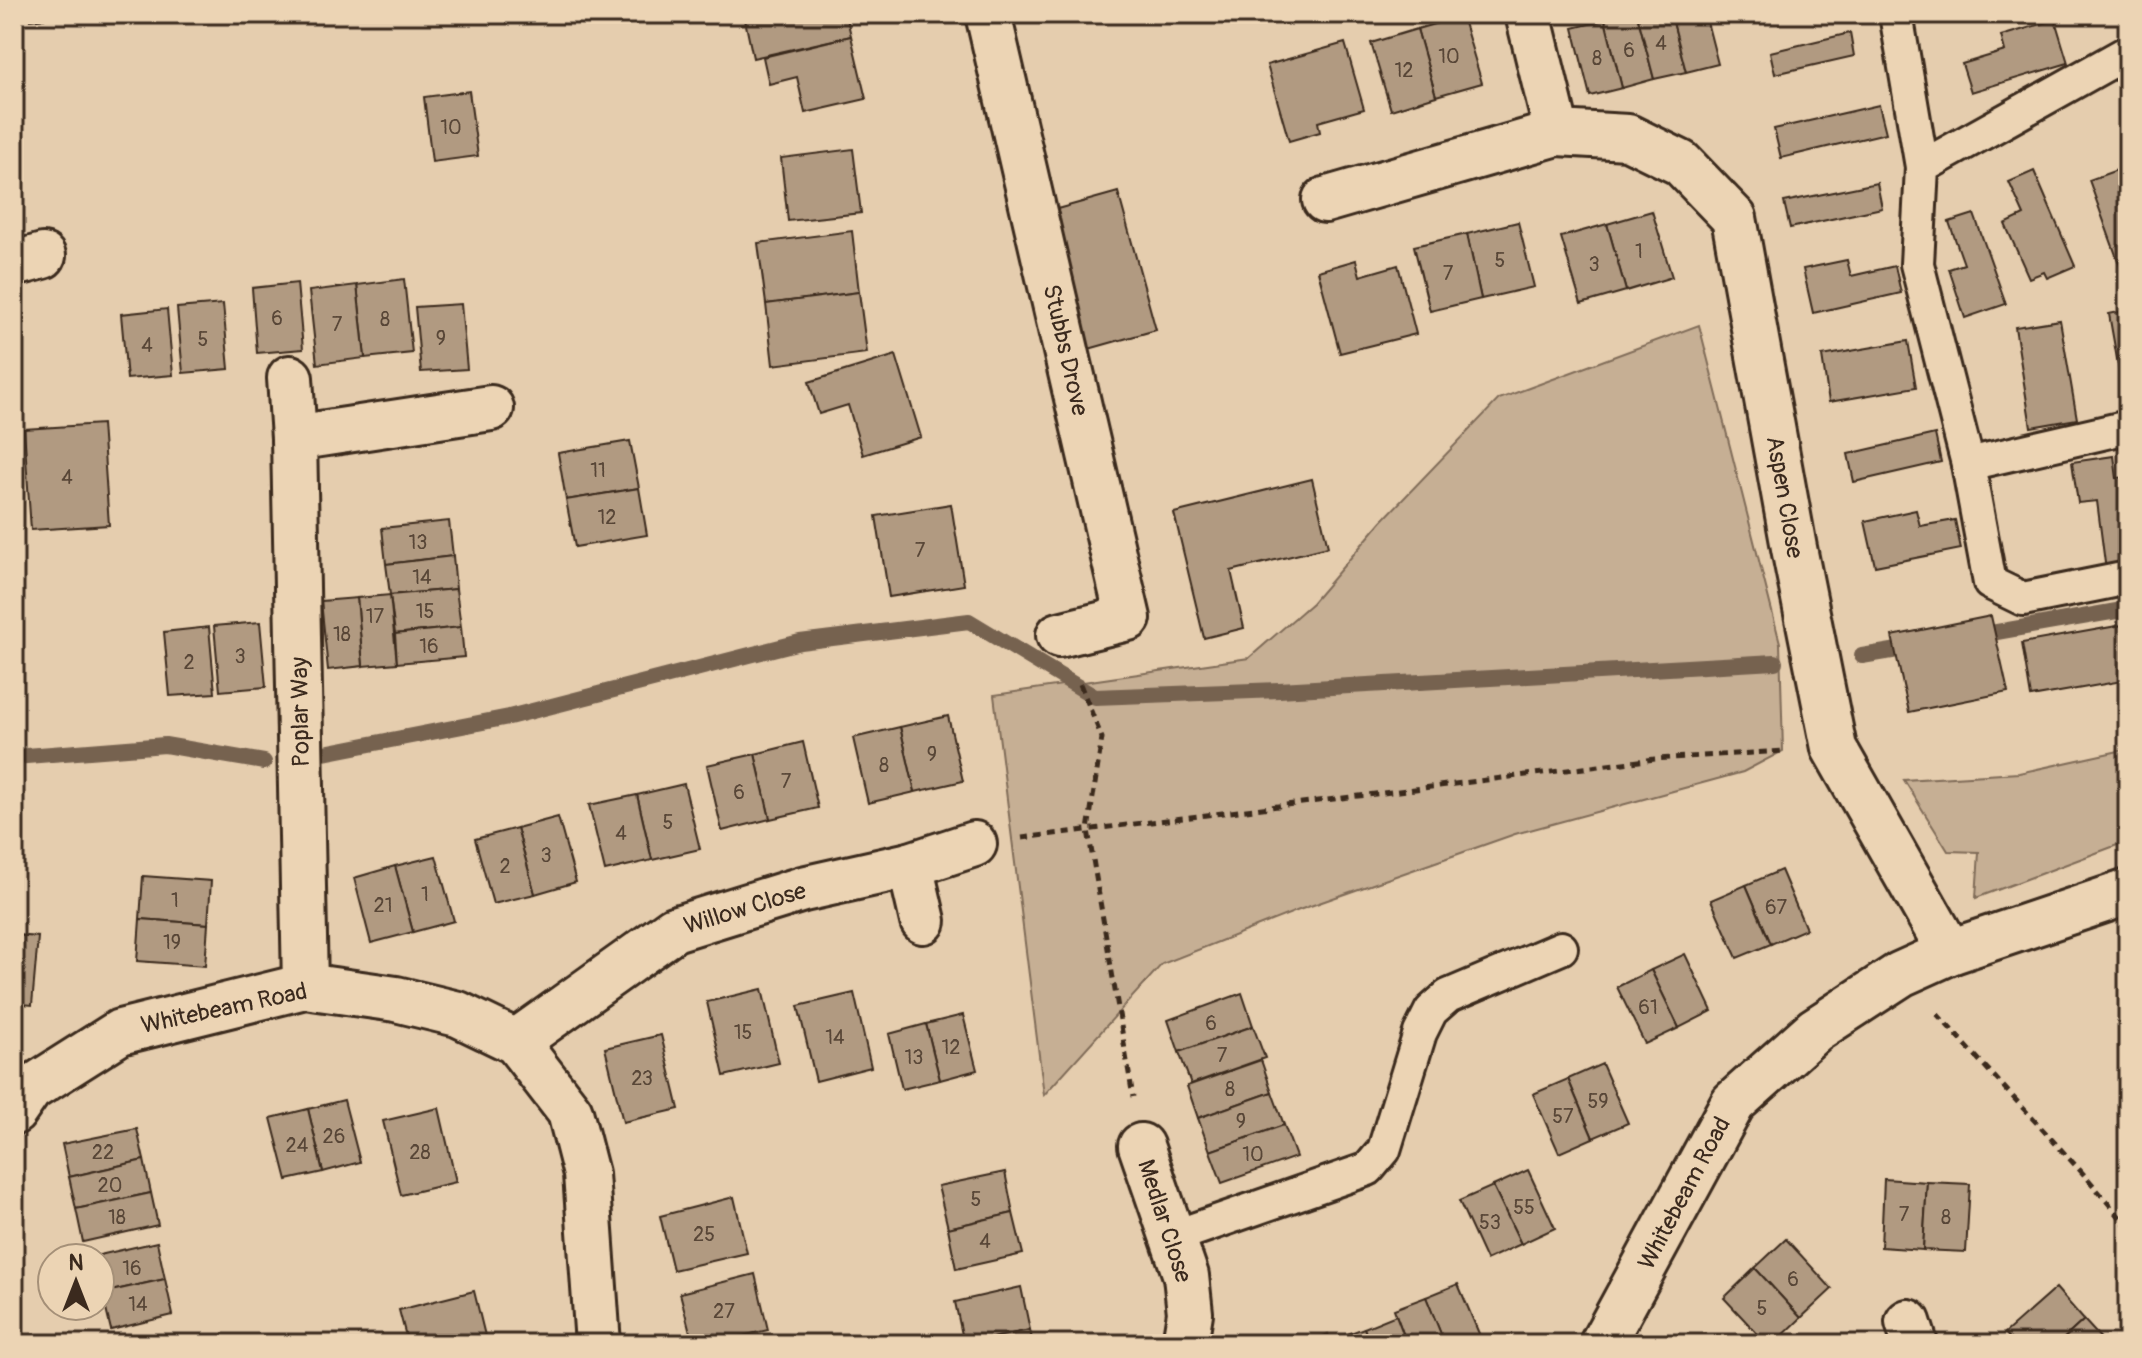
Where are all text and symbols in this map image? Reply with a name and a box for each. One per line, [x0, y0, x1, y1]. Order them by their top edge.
house number: 4 [1655, 31, 1667, 56]
house number: 6 [1623, 38, 1635, 63]
house number: 10 [1438, 44, 1460, 69]
house number: 8 [1592, 46, 1602, 71]
house number: 12 [1395, 58, 1414, 83]
house number: 10 [440, 115, 462, 140]
house number: 1 [1635, 239, 1643, 264]
house number: 5 [1495, 248, 1505, 273]
house number: 3 [1588, 252, 1600, 277]
house number: 7 [1443, 261, 1454, 286]
street label: Stubbs Drove [1036, 282, 1095, 419]
house number: 6 [271, 306, 283, 331]
house number: 8 [380, 307, 390, 332]
house number: 7 [332, 312, 343, 337]
house number: 9 [436, 326, 446, 351]
house number: 5 [198, 327, 208, 352]
house number: 4 [141, 333, 153, 358]
street label: Aspen Close [1759, 434, 1810, 561]
house number: 11 [590, 458, 606, 483]
house number: 4 [61, 465, 73, 490]
house number: 12 [598, 505, 617, 530]
house number: 13 [409, 530, 427, 555]
house number: 7 [915, 538, 926, 563]
house number: 14 [412, 565, 432, 590]
house number: 15 [416, 599, 434, 624]
house number: 17 [366, 604, 385, 629]
house number: 18 [333, 622, 351, 647]
house number: 16 [419, 634, 439, 659]
house number: 3 [234, 644, 246, 669]
house number: 2 [183, 650, 195, 675]
street label: Poplar Way [285, 657, 316, 767]
house number: 9 [927, 742, 937, 767]
house number: 8 [879, 753, 889, 778]
house number: 7 [781, 769, 792, 794]
house number: 6 [733, 780, 745, 805]
house number: 5 [663, 810, 673, 835]
house number: 4 [615, 821, 627, 846]
house number: 3 [540, 843, 552, 868]
house number: 2 [499, 854, 511, 879]
street label: Willow Close [681, 876, 810, 941]
house number: 1 [421, 882, 429, 907]
house number: 1 [171, 888, 179, 913]
house number: 21 [374, 893, 393, 918]
house number: 67 [1765, 895, 1787, 920]
house number: 19 [163, 930, 181, 955]
street label: Whitebeam Road [139, 977, 310, 1040]
house number: 61 [1638, 995, 1658, 1020]
house number: 6 [1205, 1011, 1217, 1036]
house number: 15 [734, 1020, 752, 1045]
house number: 14 [825, 1025, 845, 1050]
house number: 12 [942, 1035, 961, 1060]
house number: 7 [1217, 1043, 1228, 1068]
house number: 13 [905, 1045, 923, 1070]
house number: 23 [631, 1066, 653, 1091]
house number: 8 [1225, 1077, 1235, 1102]
house number: 59 [1587, 1089, 1609, 1114]
house number: 57 [1552, 1104, 1574, 1129]
house number: 9 [1236, 1109, 1246, 1134]
street label: Whitebeam Road [1632, 1112, 1737, 1275]
house number: 26 [323, 1124, 345, 1149]
house number: 24 [286, 1133, 309, 1158]
house number: 22 [92, 1140, 114, 1165]
house number: 28 [409, 1140, 431, 1165]
house number: 10 [1242, 1142, 1264, 1167]
street label: Medlar Close [1131, 1156, 1198, 1286]
house number: 20 [98, 1173, 122, 1198]
house number: 5 [971, 1187, 981, 1212]
house number: 55 [1513, 1195, 1535, 1220]
house number: 7 [1899, 1202, 1910, 1227]
house number: 18 [108, 1205, 126, 1230]
house number: 8 [1941, 1205, 1951, 1230]
house number: 53 [1479, 1210, 1501, 1235]
house number: 25 [693, 1222, 715, 1247]
house number: 4 [979, 1229, 991, 1254]
north arrow [36, 1242, 116, 1322]
text: N [69, 1249, 84, 1277]
house number: 16 [122, 1256, 142, 1281]
house number: 6 [1787, 1267, 1799, 1292]
house number: 14 [128, 1292, 148, 1317]
house number: 5 [1757, 1296, 1767, 1321]
house number: 27 [713, 1299, 735, 1324]

